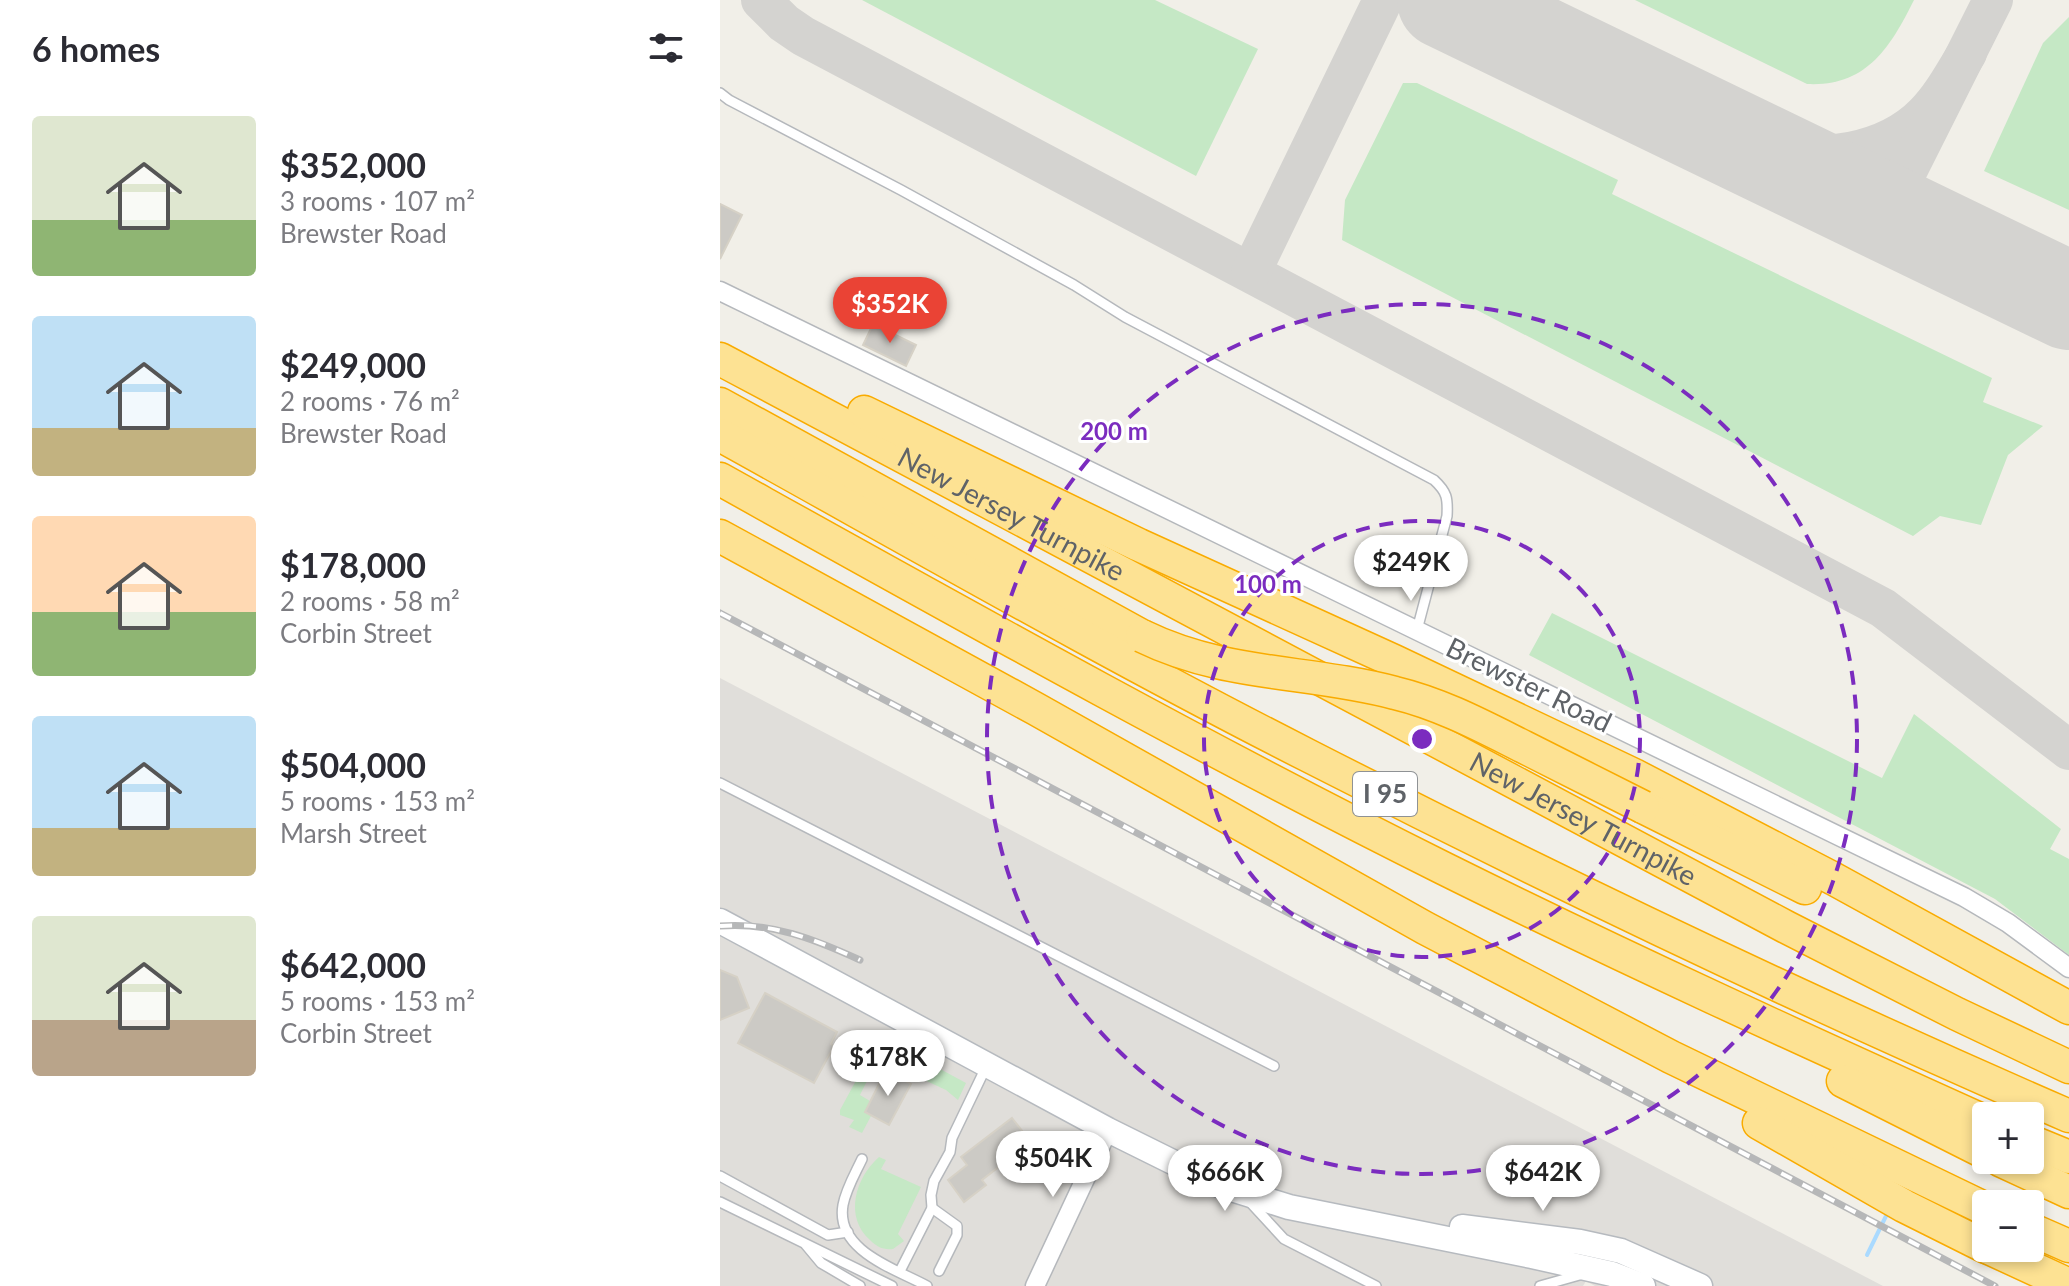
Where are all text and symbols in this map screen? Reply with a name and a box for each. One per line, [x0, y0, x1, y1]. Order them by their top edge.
icon: filters [644, 26, 688, 70]
text: 6 homes [32, 28, 160, 69]
text: $352,000 [280, 144, 426, 185]
icon: home [96, 148, 192, 244]
text: 3 rooms · 107 m² [280, 185, 475, 217]
text: Brewster Road [280, 217, 447, 249]
pin: $352K [834, 277, 946, 345]
text: $352K [851, 287, 929, 319]
text: $249,000 [280, 344, 426, 385]
icon: home [96, 348, 192, 444]
text: 2 rooms · 76 m² [280, 385, 460, 417]
text: 200 m [1080, 416, 1148, 445]
text: Brewster Road [280, 417, 447, 449]
street label: New Jersey Turnpike [893, 439, 1131, 588]
pin: $249K [1355, 535, 1467, 603]
text: $178,000 [280, 544, 426, 585]
text: $249K [1372, 545, 1450, 577]
icon: home [96, 548, 192, 644]
text: 100 m [1234, 569, 1302, 598]
text: 2 rooms · 58 m² [280, 585, 460, 617]
text: Corbin Street [280, 617, 432, 649]
street label: Brewster Road [1441, 629, 1618, 739]
centre of rings [1408, 725, 1436, 753]
text: $504,000 [280, 744, 426, 785]
street label: New Jersey Turnpike [1464, 744, 1703, 892]
icon: home [96, 748, 192, 844]
road number: I 95 [1353, 772, 1417, 816]
text: 5 rooms · 153 m² [280, 785, 475, 817]
text: Marsh Street [280, 817, 427, 849]
text: $642,000 [280, 944, 426, 985]
icon: home [96, 948, 192, 1044]
text: 5 rooms · 153 m² [280, 985, 475, 1017]
text: Corbin Street [280, 1017, 432, 1049]
pin: $178K [832, 1030, 944, 1098]
text: $178K [849, 1040, 927, 1072]
map controls [1972, 1102, 2044, 1262]
button: + [1972, 1102, 2044, 1174]
pin: $504K [997, 1131, 1109, 1199]
text: $504K [1014, 1141, 1092, 1173]
pin: $666K [1169, 1145, 1281, 1213]
pin: $642K [1487, 1145, 1599, 1213]
text: $666K [1186, 1155, 1264, 1187]
text: $642K [1504, 1155, 1582, 1187]
button: − [1972, 1190, 2044, 1262]

